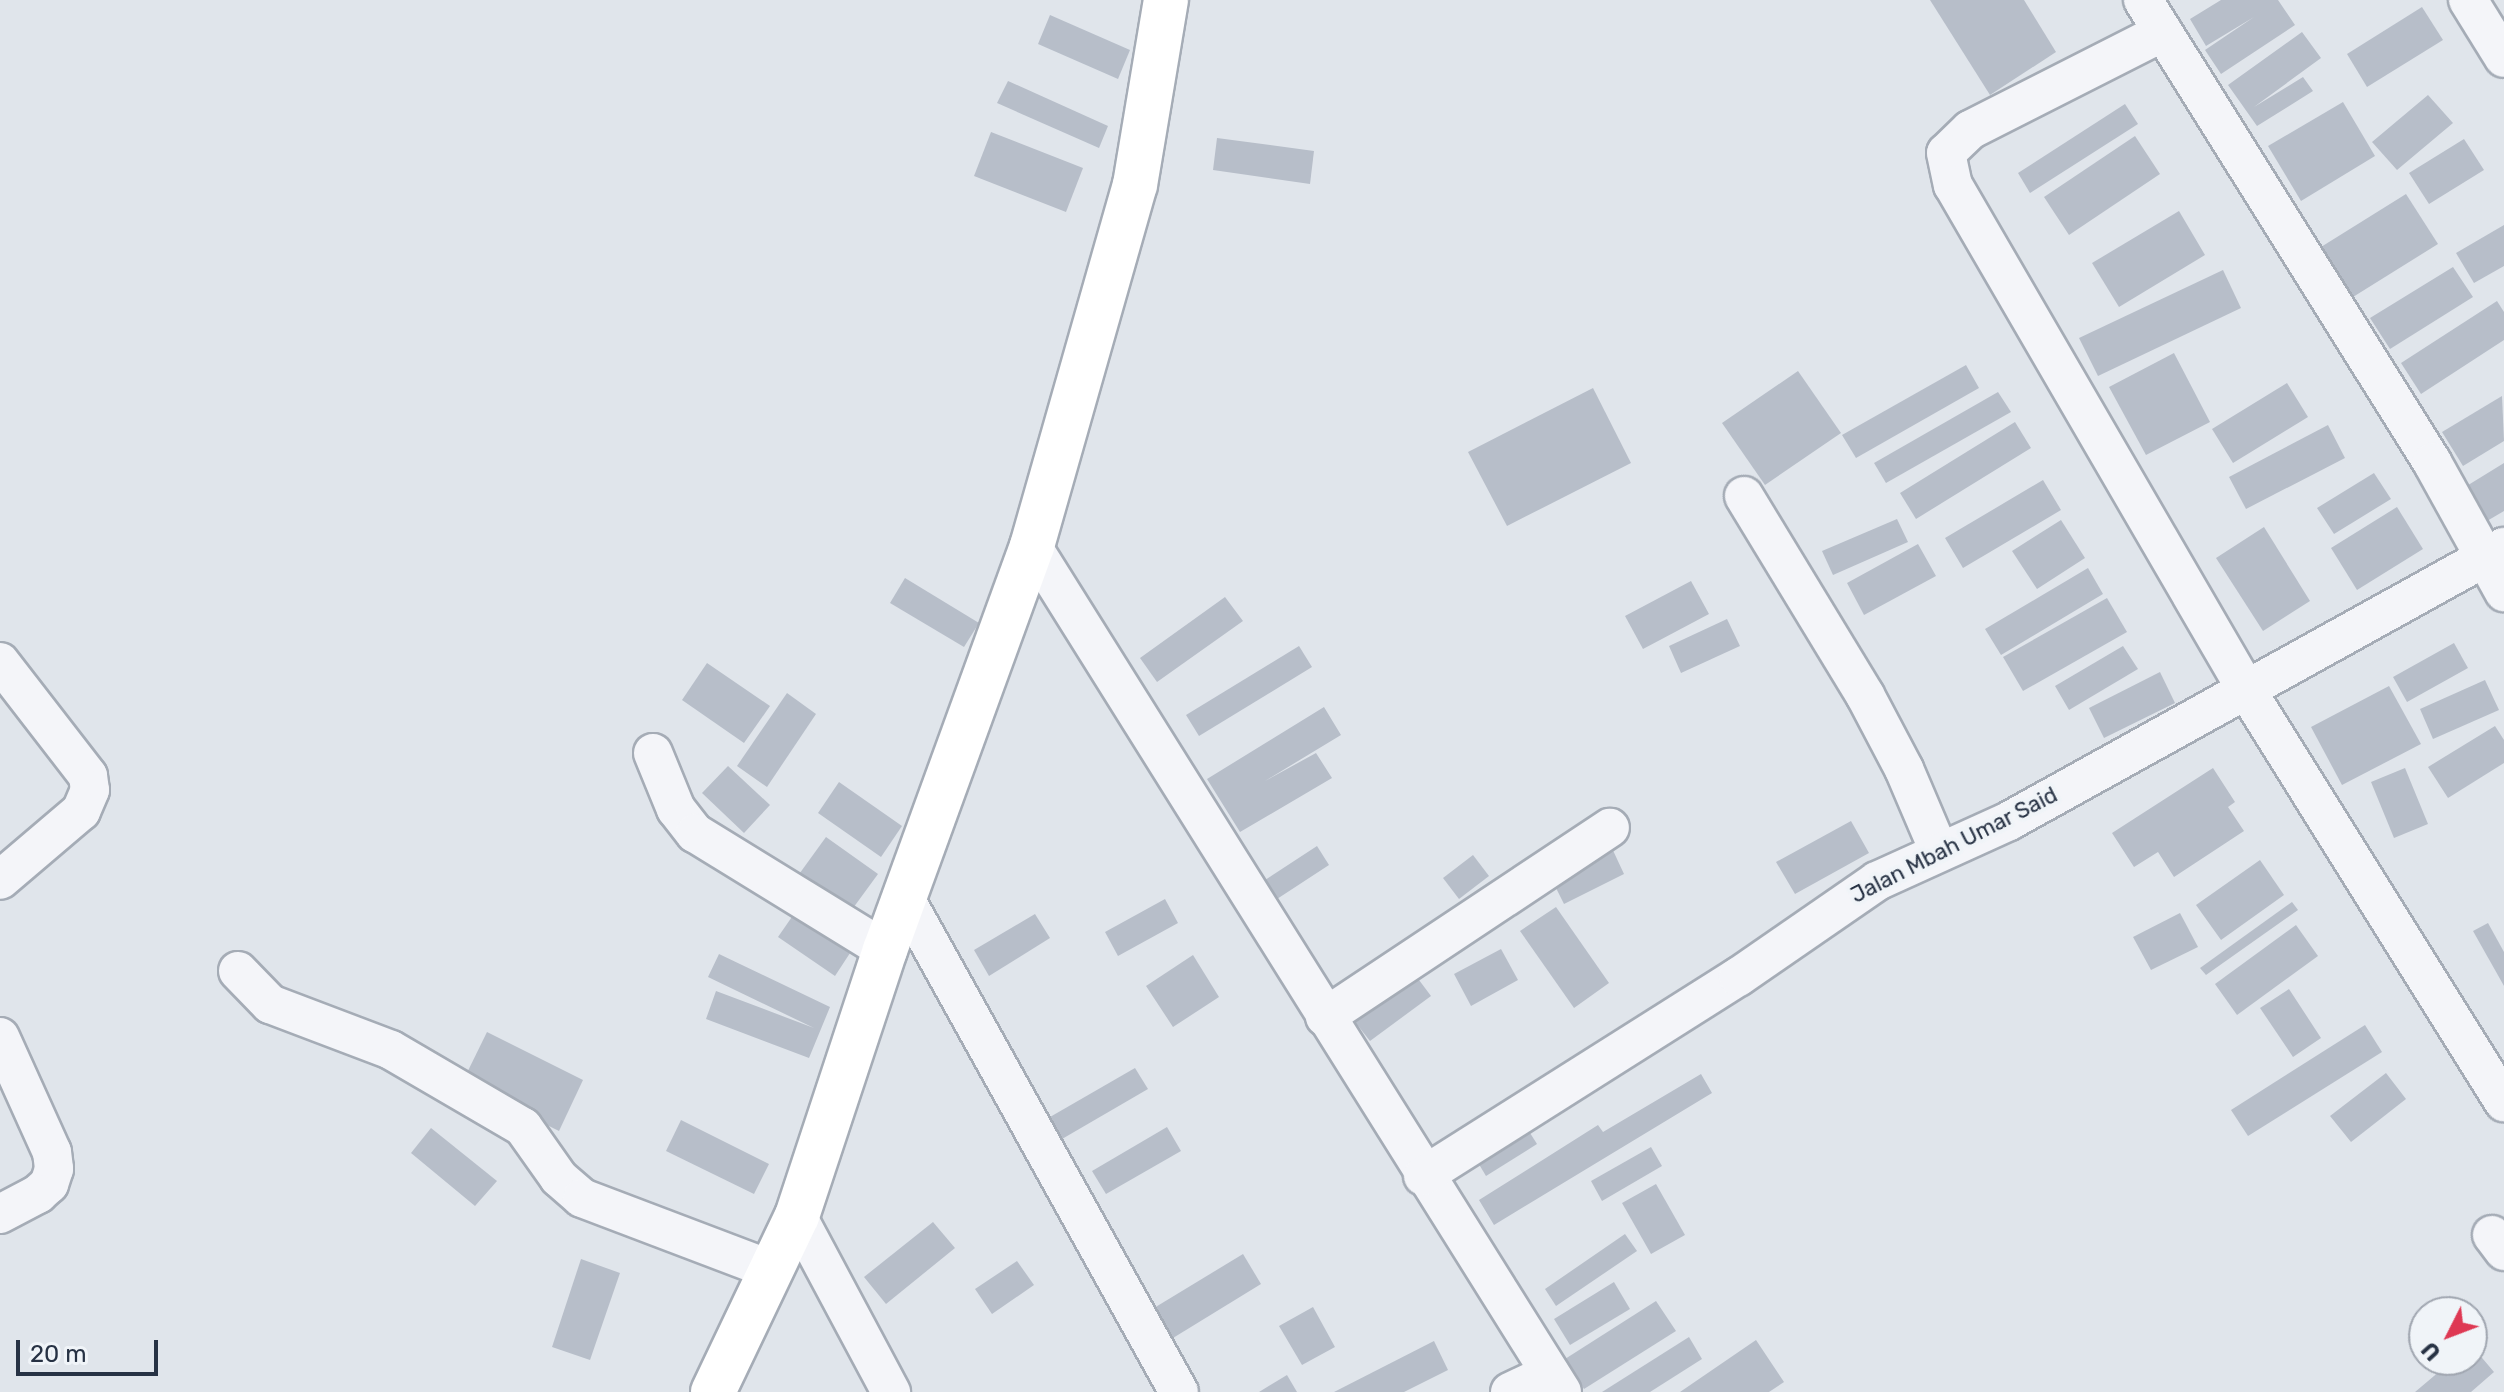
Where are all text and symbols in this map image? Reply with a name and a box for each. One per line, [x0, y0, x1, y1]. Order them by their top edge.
street label: Jalan Mbah Umar Said [1846, 781, 2062, 909]
north arrow [2408, 1296, 2488, 1376]
scale bar [20, 1324, 162, 1374]
text: U [2416, 1336, 2447, 1366]
text: 20 m [30, 1340, 87, 1368]

